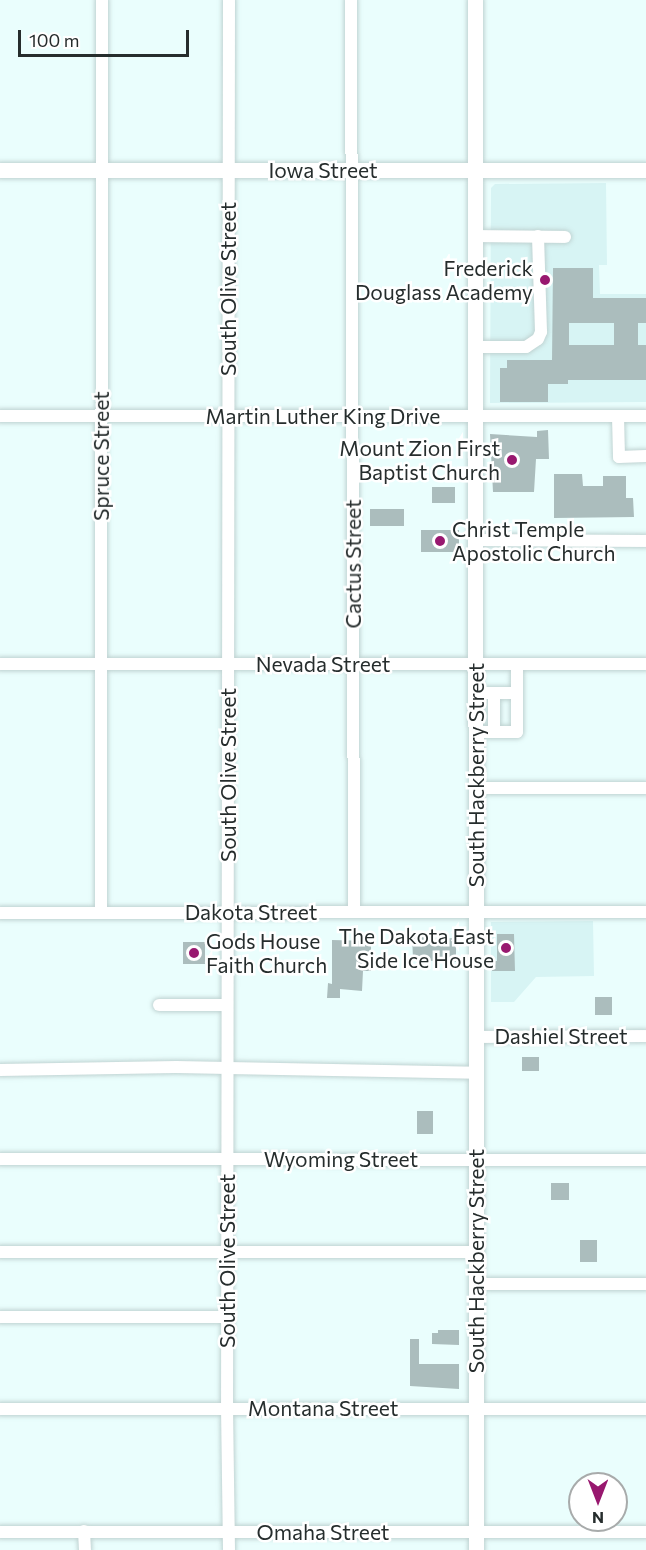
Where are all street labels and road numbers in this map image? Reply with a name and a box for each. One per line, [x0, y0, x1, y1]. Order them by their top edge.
street label: Iowa Street [268, 157, 378, 183]
street label: South Olive Street [215, 202, 241, 376]
street label: Spruce Street [88, 391, 114, 521]
street label: Martin Luther King Drive [206, 403, 440, 429]
street label: Cactus Street [340, 499, 366, 629]
street label: Nevada Street [256, 651, 390, 677]
street label: South Hackberry Street [463, 663, 489, 887]
street label: South Olive Street [215, 688, 241, 862]
street label: Dakota Street [185, 899, 317, 925]
street label: Dashiel Street [494, 1023, 628, 1049]
street label: Wyoming Street [264, 1146, 418, 1172]
street label: South Hackberry Street [463, 1149, 489, 1373]
street label: South Olive Street [214, 1174, 240, 1348]
street label: Montana Street [248, 1395, 398, 1421]
street label: Omaha Street [257, 1519, 389, 1545]

